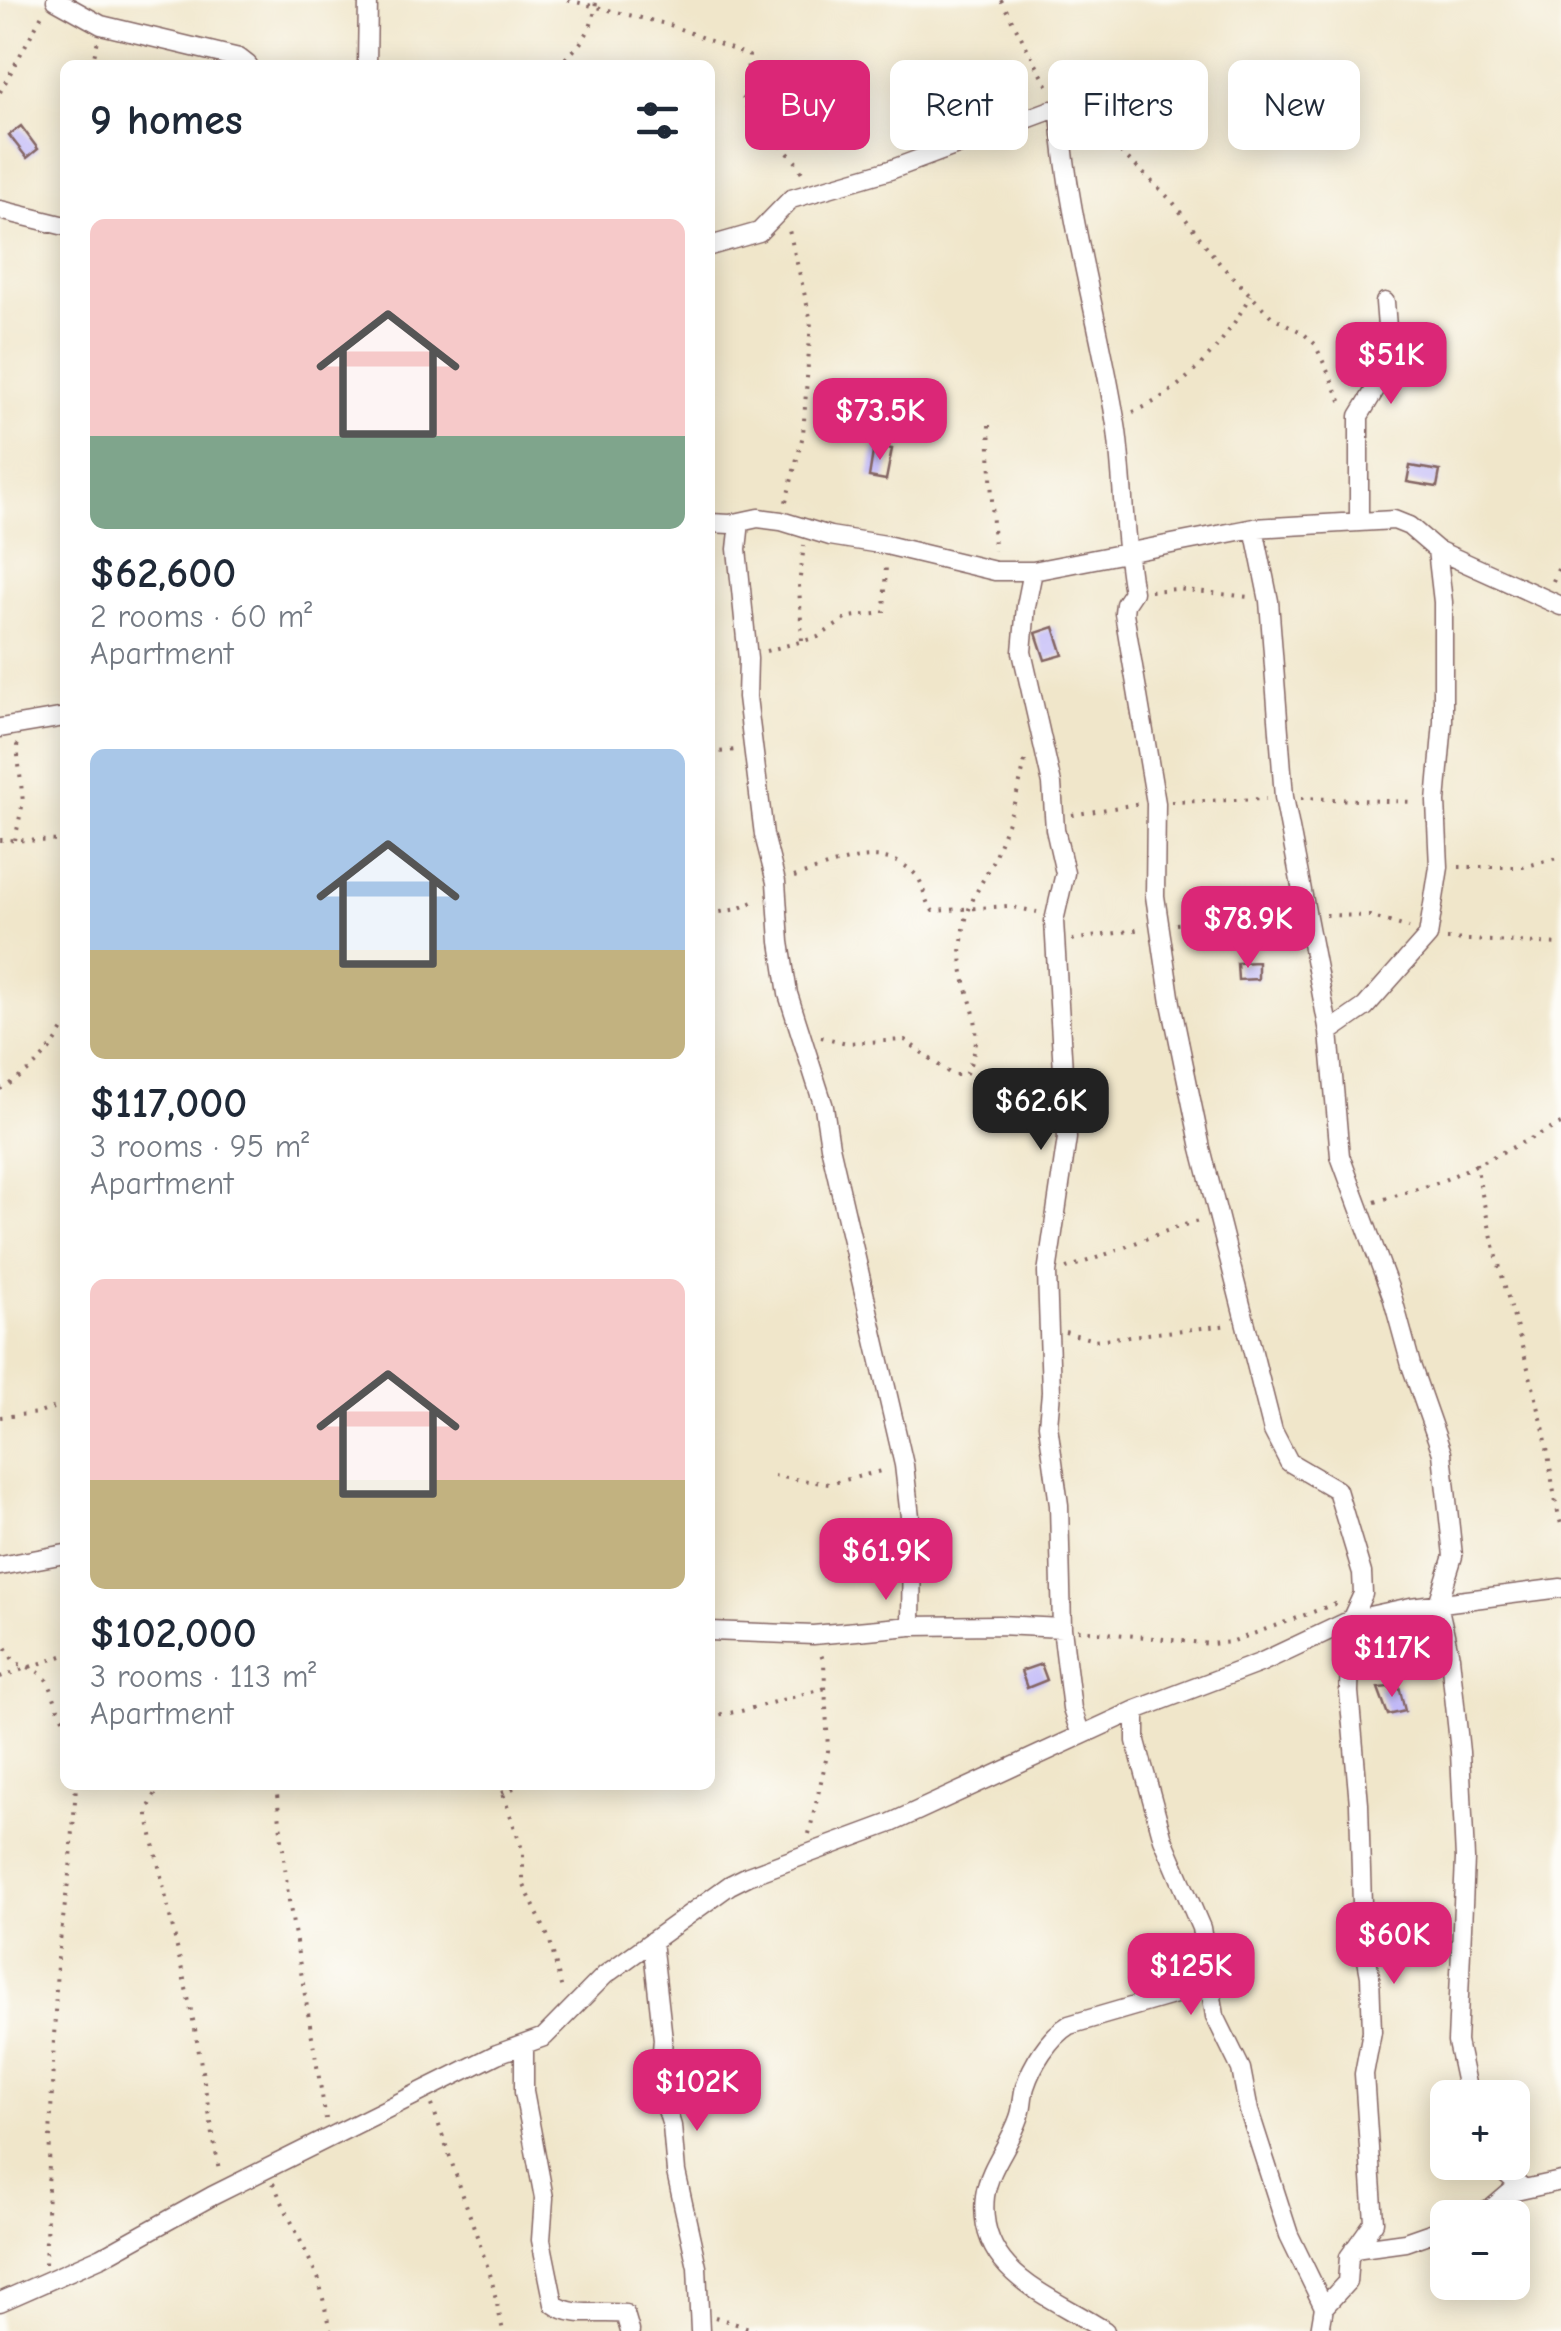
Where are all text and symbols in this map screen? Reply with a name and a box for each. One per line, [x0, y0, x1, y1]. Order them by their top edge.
chip: Buy [745, 60, 870, 150]
chip: Rent [890, 60, 1028, 150]
chip: Filters [1048, 60, 1208, 150]
chip: New [1228, 60, 1360, 150]
icon: filters [630, 93, 685, 148]
text: 9 homes [90, 96, 243, 145]
icon: home [298, 284, 478, 464]
pin: $51K [1332, 322, 1450, 407]
text: $51K [1358, 336, 1424, 373]
pin: $73.5K [799, 378, 961, 463]
text: $73.5K [835, 392, 925, 429]
text: $62,600 [90, 549, 236, 598]
text: 2 rooms · 60 m² [90, 598, 312, 635]
text: Apartment [90, 635, 233, 672]
icon: home [298, 814, 478, 994]
pin: $78.9K [1167, 886, 1329, 971]
text: $78.9K [1203, 900, 1293, 937]
pin: $62.6K [960, 1068, 1122, 1153]
text: $117,000 [90, 1079, 247, 1128]
text: $62.6K [995, 1082, 1087, 1119]
text: 3 rooms · 95 m² [90, 1128, 309, 1165]
text: Apartment [90, 1165, 233, 1202]
icon: home [298, 1344, 478, 1524]
pin: $61.9K [805, 1518, 967, 1603]
text: $61.9K [841, 1532, 931, 1569]
text: $102,000 [90, 1609, 257, 1658]
pin: $117K [1322, 1615, 1462, 1700]
text: $117K [1354, 1629, 1430, 1666]
text: 3 rooms · 113 m² [90, 1658, 316, 1695]
text: Apartment [90, 1695, 233, 1732]
pin: $60K [1335, 1902, 1453, 1987]
text: $60K [1358, 1916, 1430, 1953]
pin: $125K [1121, 1933, 1261, 2018]
text: $125K [1150, 1947, 1232, 1984]
pin: $102K [627, 2049, 767, 2134]
text: $102K [655, 2063, 739, 2100]
map controls [1430, 2080, 1530, 2300]
button: + [1430, 2080, 1530, 2180]
button: − [1430, 2200, 1530, 2300]

